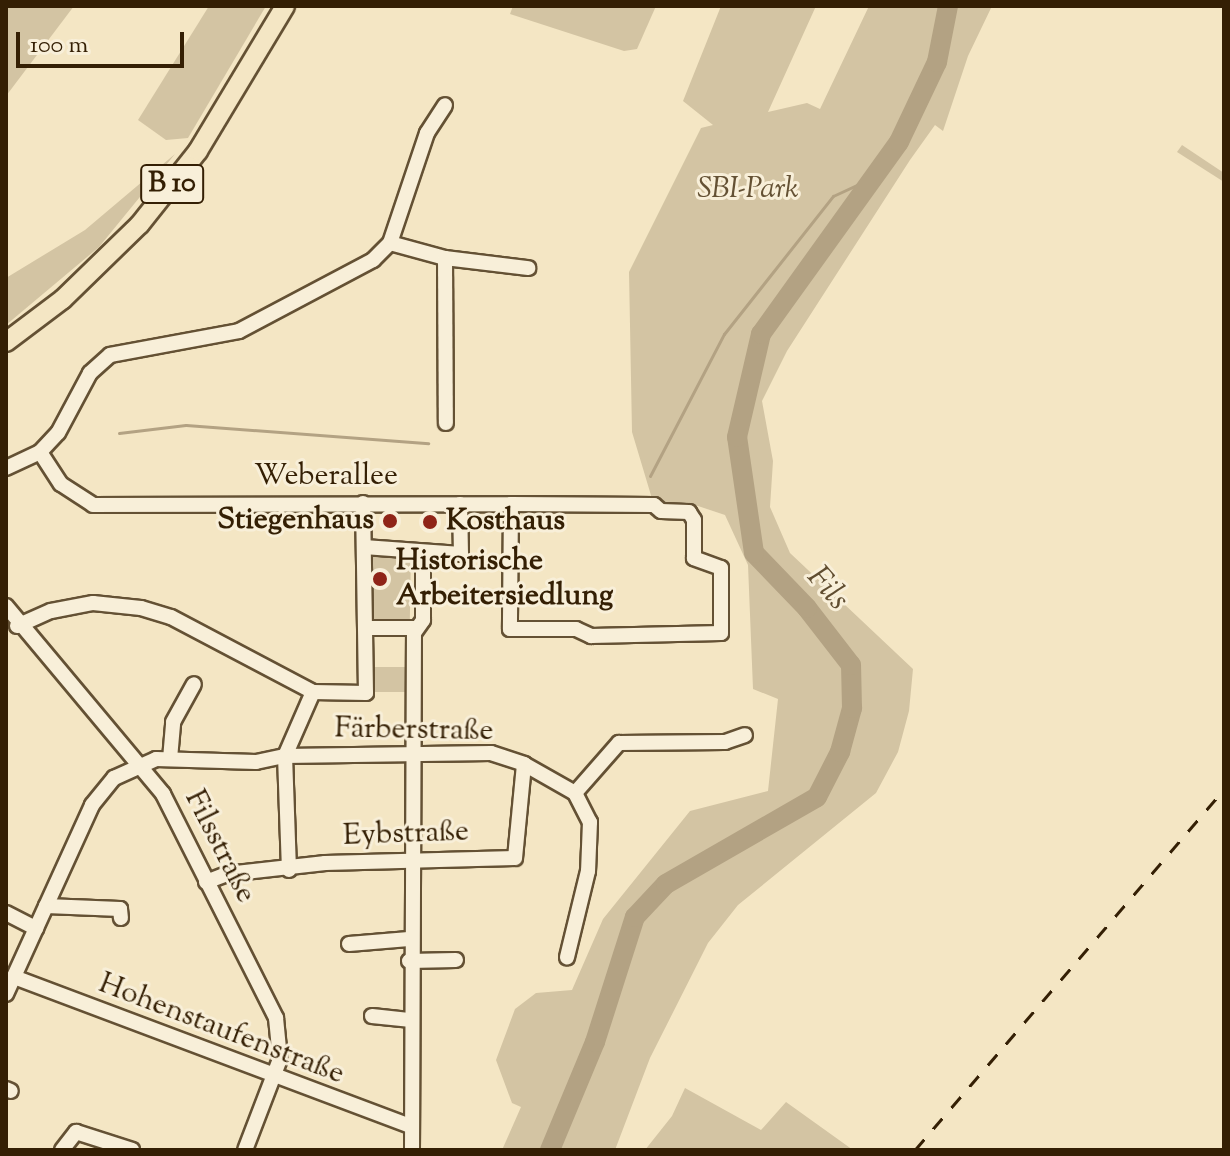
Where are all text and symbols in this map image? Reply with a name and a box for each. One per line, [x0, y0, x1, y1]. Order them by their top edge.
scale bar [20, 16, 188, 66]
text: 100 m [30, 29, 88, 63]
road number: B 10 [140, 160, 204, 208]
park label: SBI-Park [697, 172, 799, 208]
street label: Weberallee [254, 459, 398, 495]
place label: Stiegenhaus [217, 503, 374, 539]
place label: Kosthaus [446, 504, 565, 540]
marker: Stiegenhaus [381, 512, 399, 530]
marker: Kosthaus [421, 513, 439, 531]
place label: Historische Arbeitersiedlung [396, 544, 613, 614]
water label: Fils [798, 559, 856, 619]
marker: Historische Arbeitersiedlung [371, 570, 389, 588]
street label: Färberstraße [334, 712, 494, 750]
street label: Filsstraße [175, 785, 263, 909]
street label: Eybstraße [342, 815, 470, 855]
street label: Hohenstaufenstraße [93, 967, 349, 1093]

